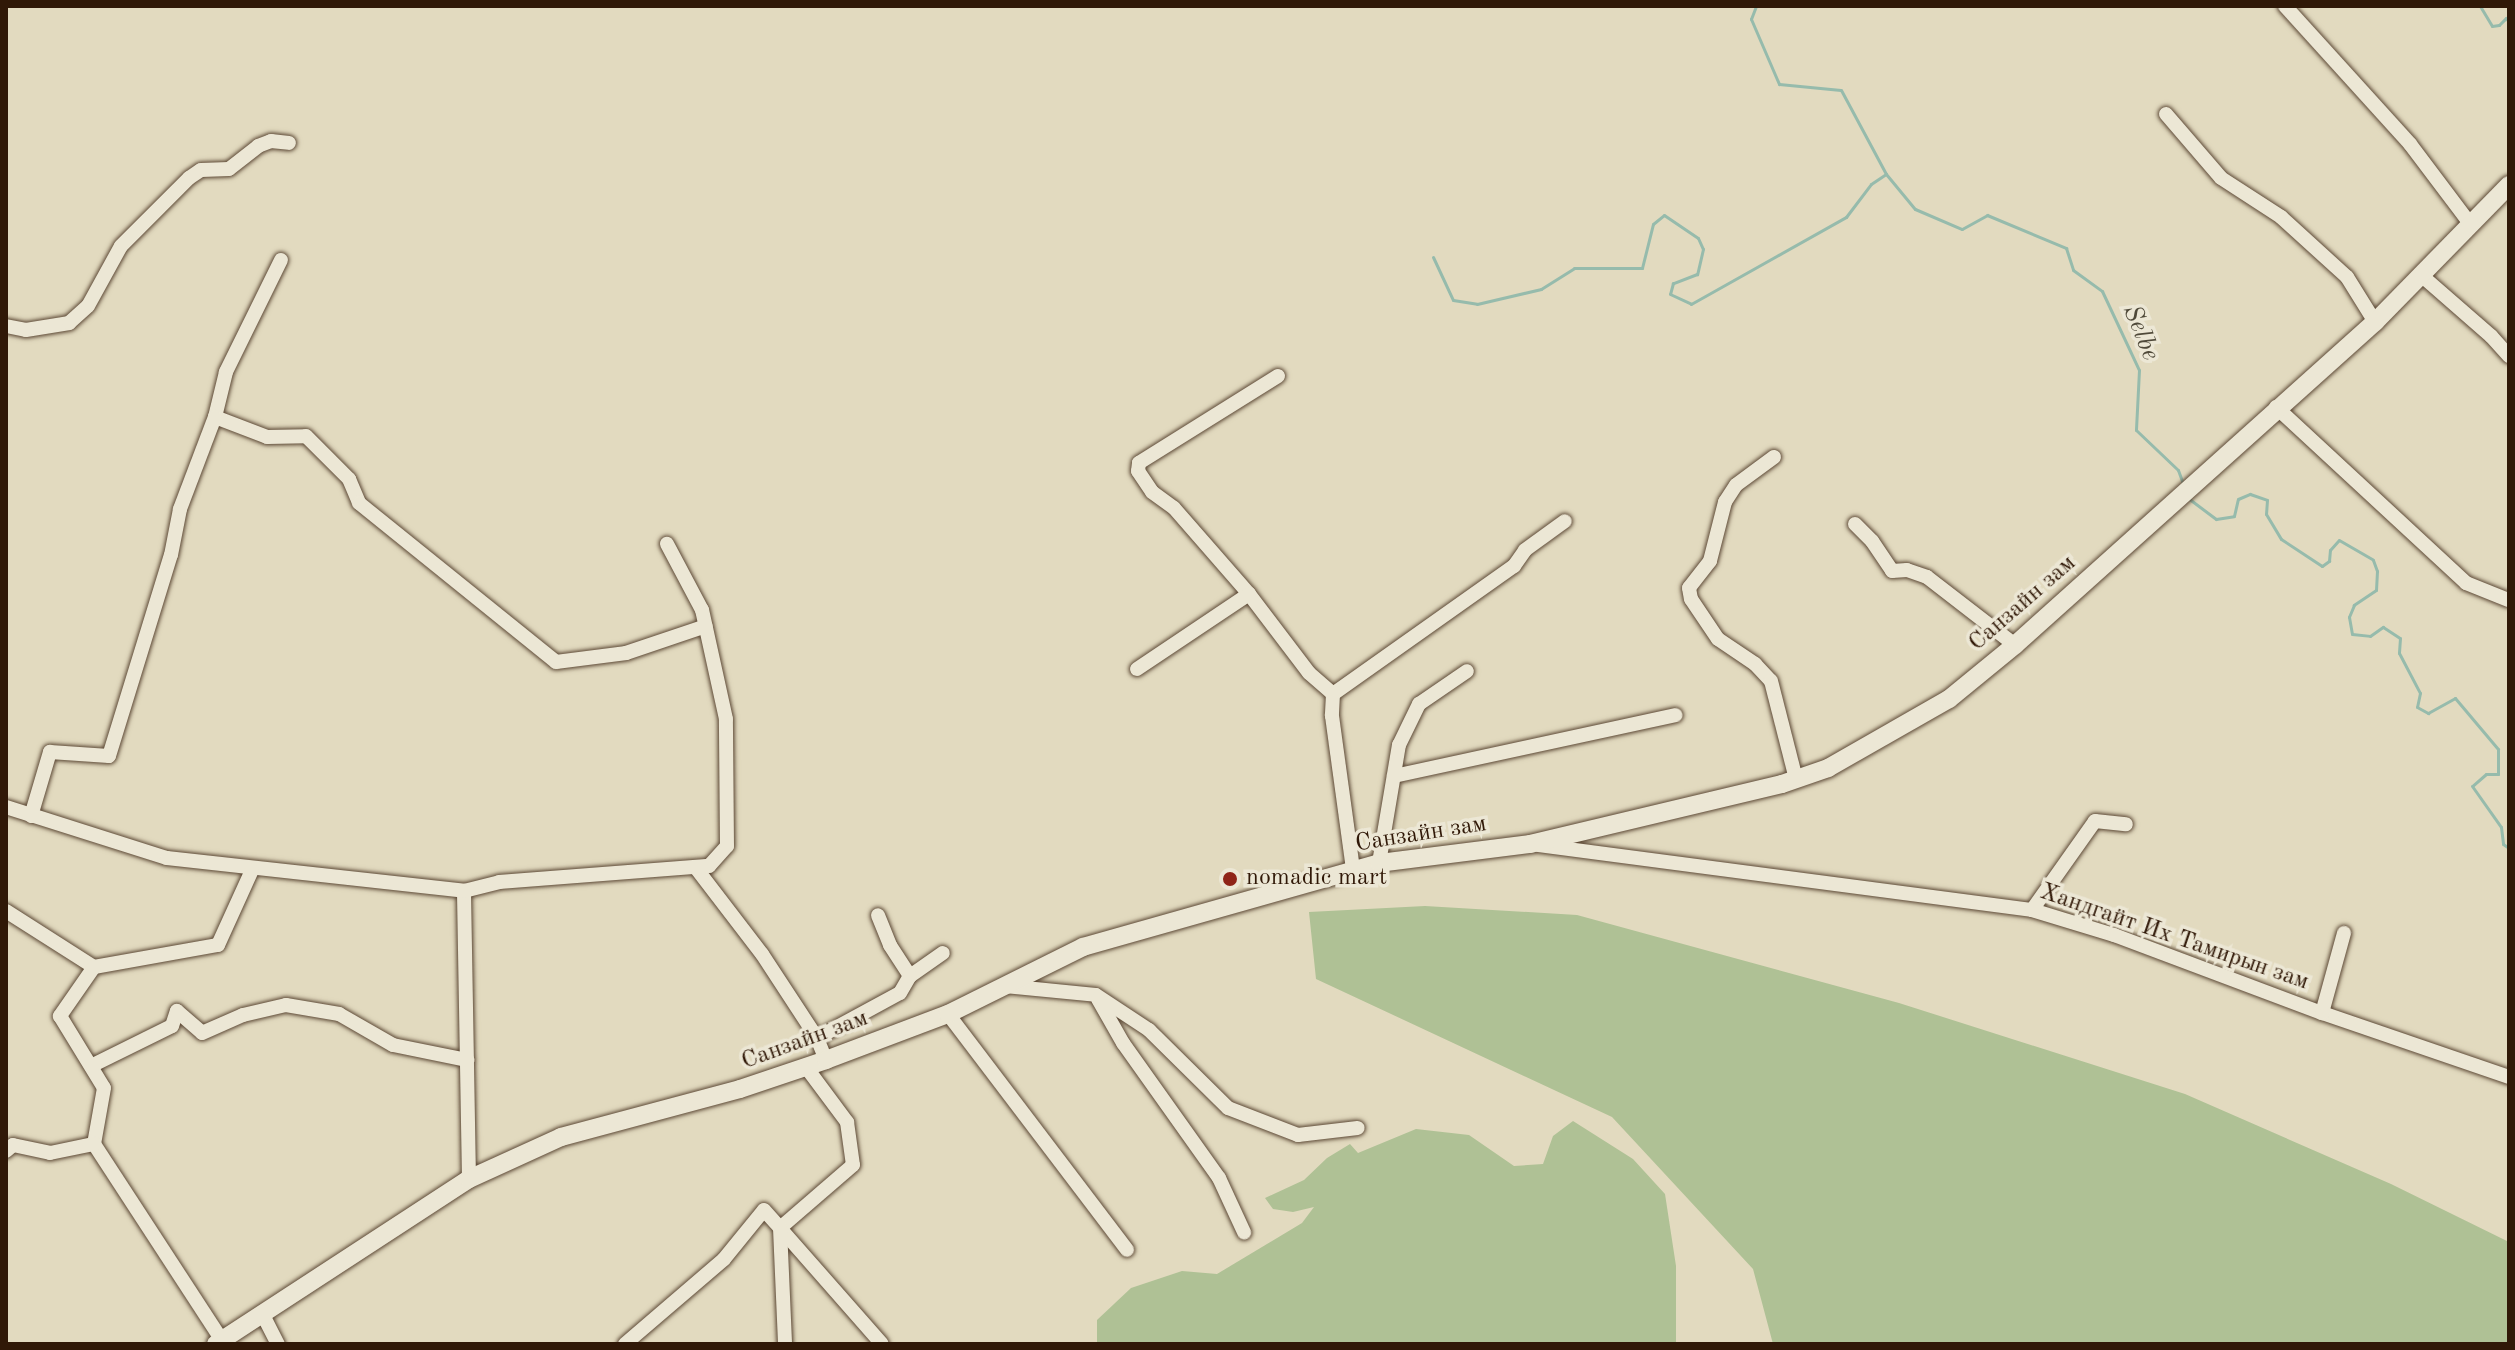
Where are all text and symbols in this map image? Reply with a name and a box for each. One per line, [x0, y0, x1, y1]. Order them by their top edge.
water label: Selbe [2115, 301, 2165, 365]
street label: Санзайн зам [1964, 550, 2082, 658]
street label: Санзайн зам [1353, 810, 1489, 860]
place label: nomadic mart [1246, 865, 1387, 893]
marker: nomadic mart [1221, 870, 1239, 888]
street label: Хандгайт Их Тамирын зам [2036, 878, 2312, 998]
street label: Санзайн зам [738, 1005, 872, 1077]

